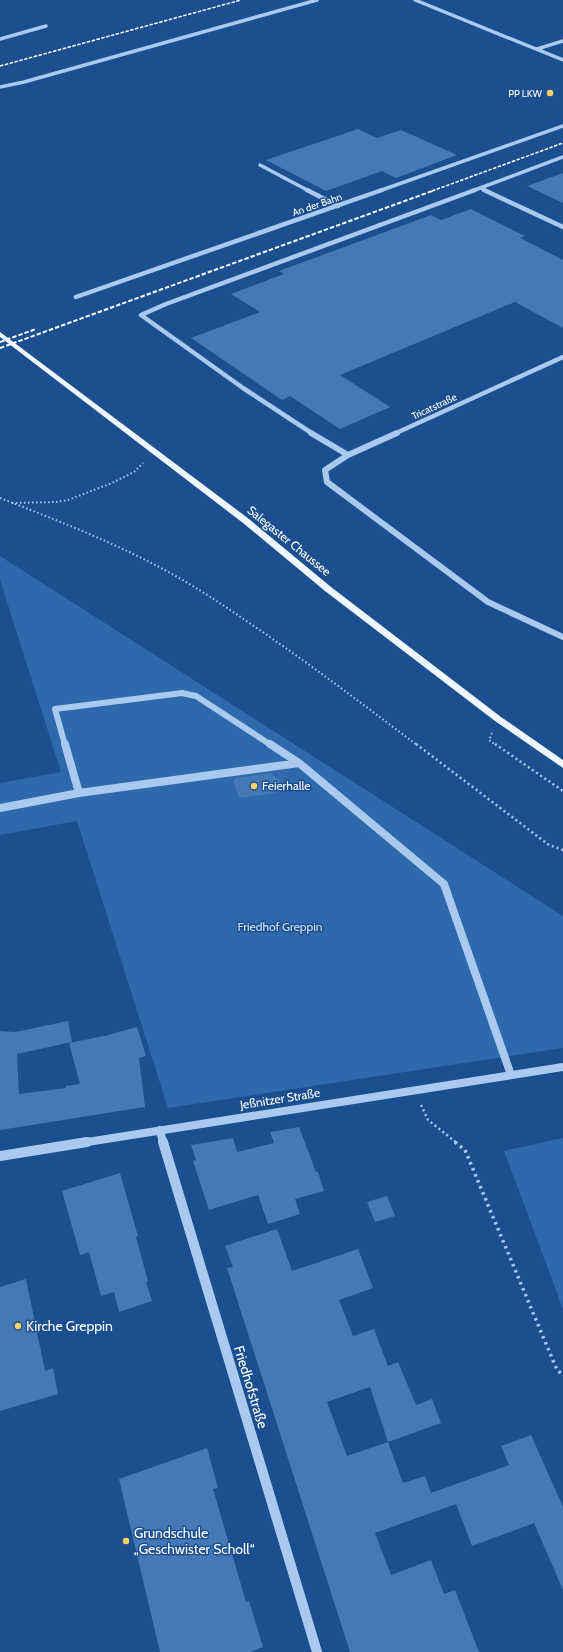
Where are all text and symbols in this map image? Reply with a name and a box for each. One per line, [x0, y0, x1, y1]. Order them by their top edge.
place label: PP LKW [508, 87, 543, 100]
marker: PP LKW [545, 88, 555, 98]
street label: An der Bahn [291, 190, 344, 219]
street label: Tricatstraße [409, 390, 459, 423]
street label: Salegaster Chaussee [244, 502, 334, 579]
place label: Feierhalle [262, 778, 310, 793]
marker: Feierhalle [249, 781, 259, 791]
park label: Friedhof Greppin [238, 919, 323, 934]
street label: Jeßnitzer Straße [238, 1085, 321, 1112]
place label: Kirche Greppin [26, 1317, 113, 1335]
marker: Kirche Greppin [13, 1321, 23, 1331]
street label: Friedhofstraße [230, 1343, 272, 1431]
place label: Grundschule „Geschwister Scholl“ [134, 1524, 254, 1558]
marker: Grundschule „Geschwister Scholl“ [121, 1536, 131, 1546]

